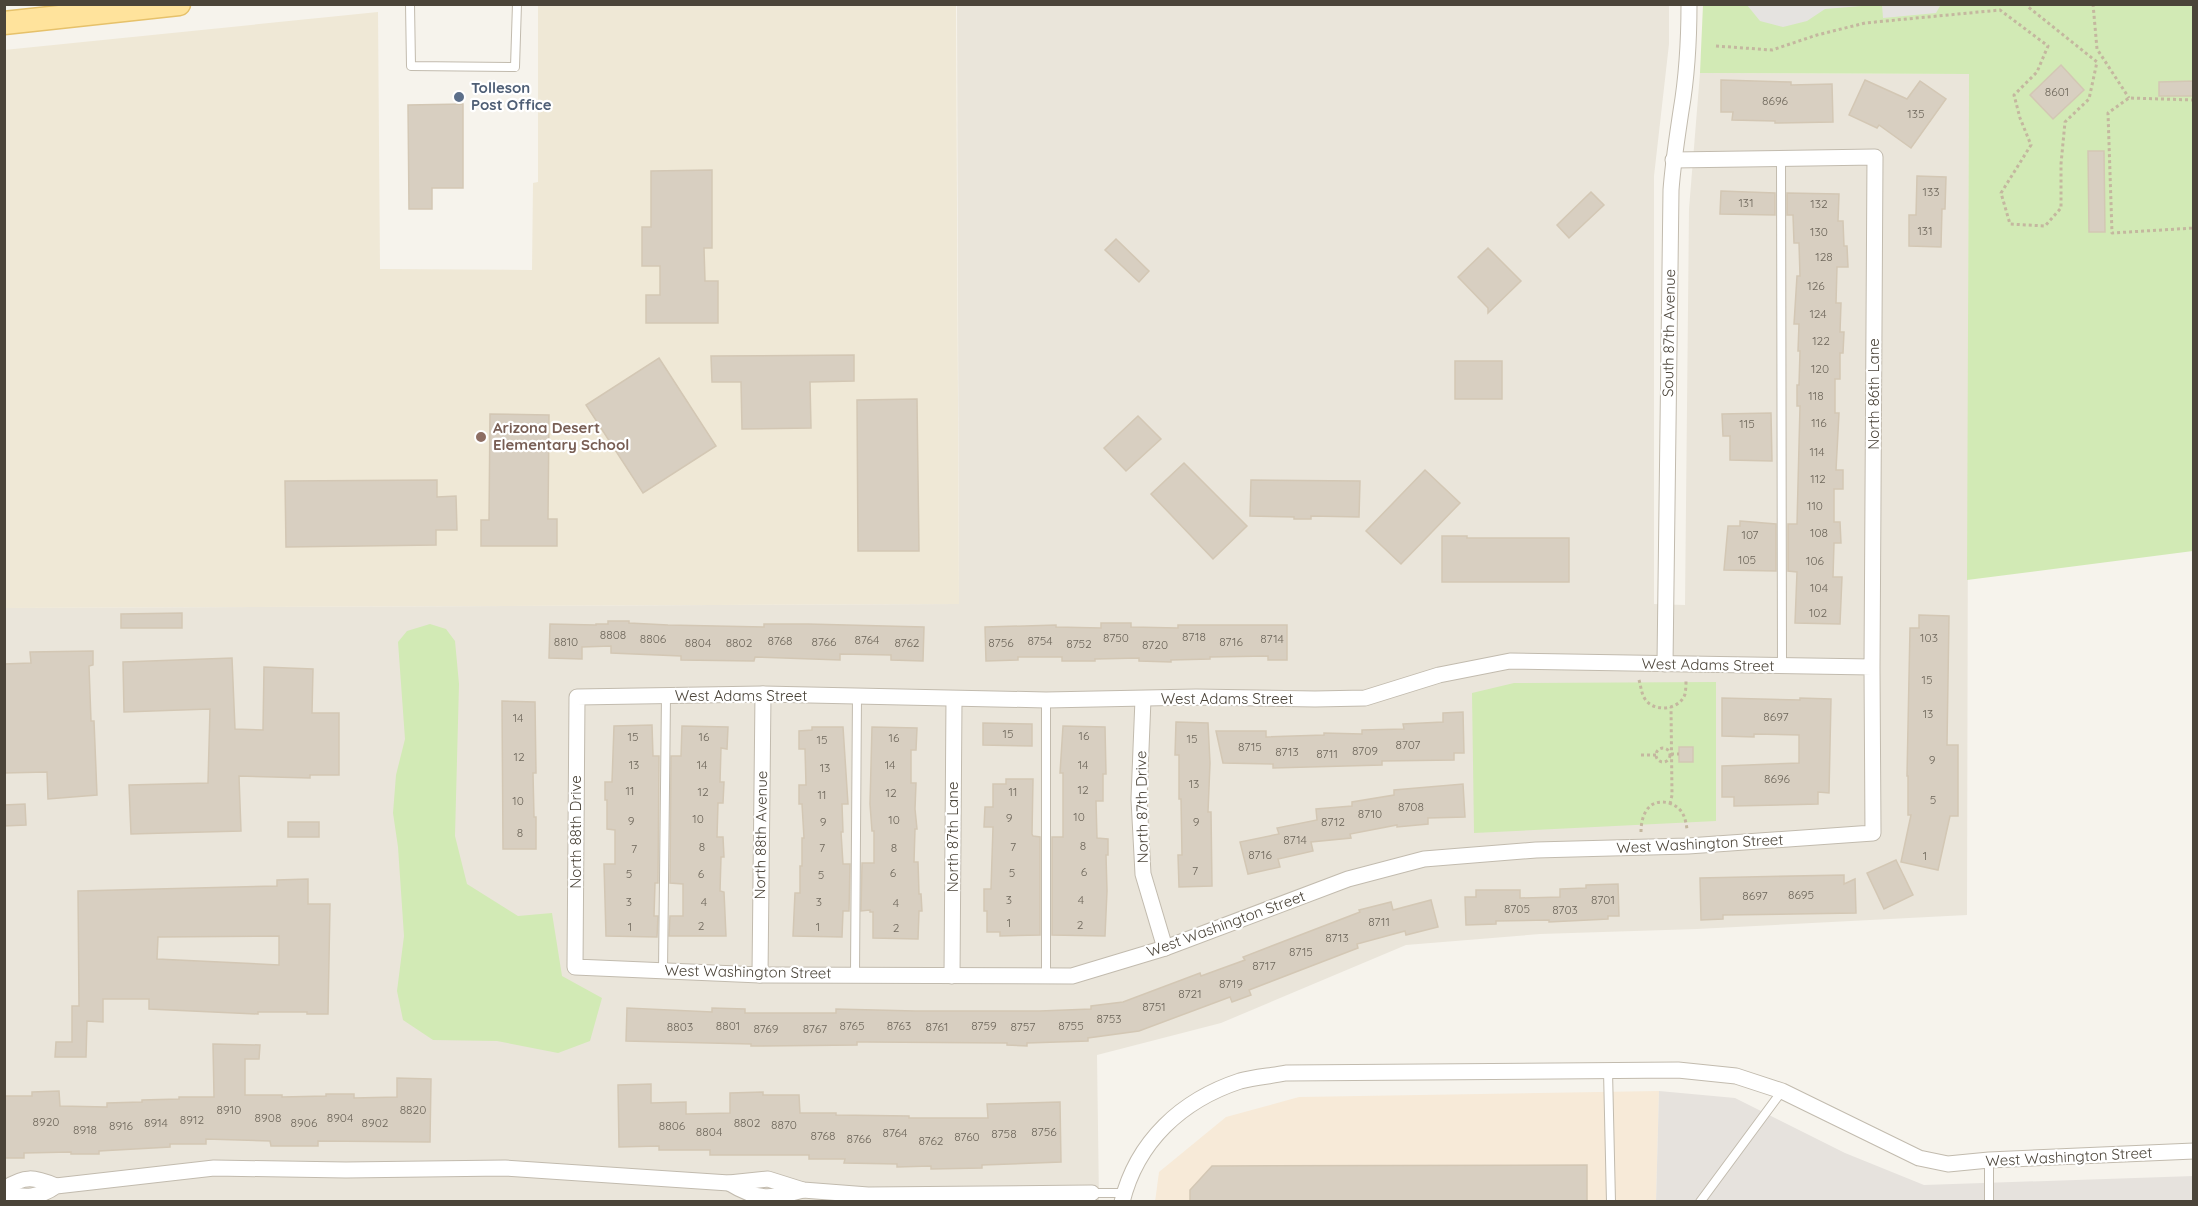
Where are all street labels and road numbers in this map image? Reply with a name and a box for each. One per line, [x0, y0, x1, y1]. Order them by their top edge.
street label: South 87th Avenue [1658, 269, 1679, 397]
street label: North 86th Lane [1864, 338, 1883, 450]
street label: West Adams Street [1642, 654, 1774, 675]
street label: West Adams Street [675, 686, 807, 705]
street label: West Adams Street [1161, 689, 1293, 708]
street label: North 87th Drive [1131, 751, 1152, 863]
street label: North 88th Avenue [750, 771, 771, 899]
street label: North 88th Drive [566, 775, 585, 889]
street label: North 87th Lane [943, 782, 962, 892]
street label: West Washington Street [1616, 830, 1784, 857]
street label: West Washington Street [1144, 886, 1308, 961]
street label: West Washington Street [664, 961, 832, 982]
street label: West Washington Street [1985, 1143, 2153, 1170]

